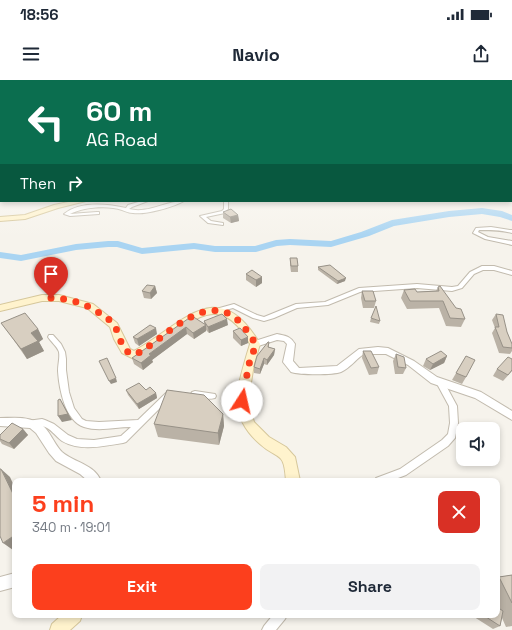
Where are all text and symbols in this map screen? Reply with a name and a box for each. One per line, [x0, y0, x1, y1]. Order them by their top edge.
text: 18:56 [20, 5, 59, 24]
icon: menu [20, 43, 42, 65]
text: Navio [232, 43, 280, 66]
icon: share [470, 43, 492, 65]
text: 60 m [86, 93, 152, 129]
icon: left [20, 96, 72, 148]
text: AG Road [86, 128, 158, 151]
icon: right [64, 172, 86, 194]
text: Then [20, 174, 56, 193]
pin [34, 257, 68, 298]
icon: arrive [40, 263, 62, 285]
position arrow [221, 380, 263, 422]
map controls [456, 422, 500, 466]
button: sound [456, 422, 500, 466]
text: 5 min [32, 488, 94, 519]
button: close [438, 491, 480, 533]
text: 340 m · 19:01 [32, 519, 110, 536]
button: Exit [32, 564, 252, 610]
button: Share [260, 564, 480, 610]

